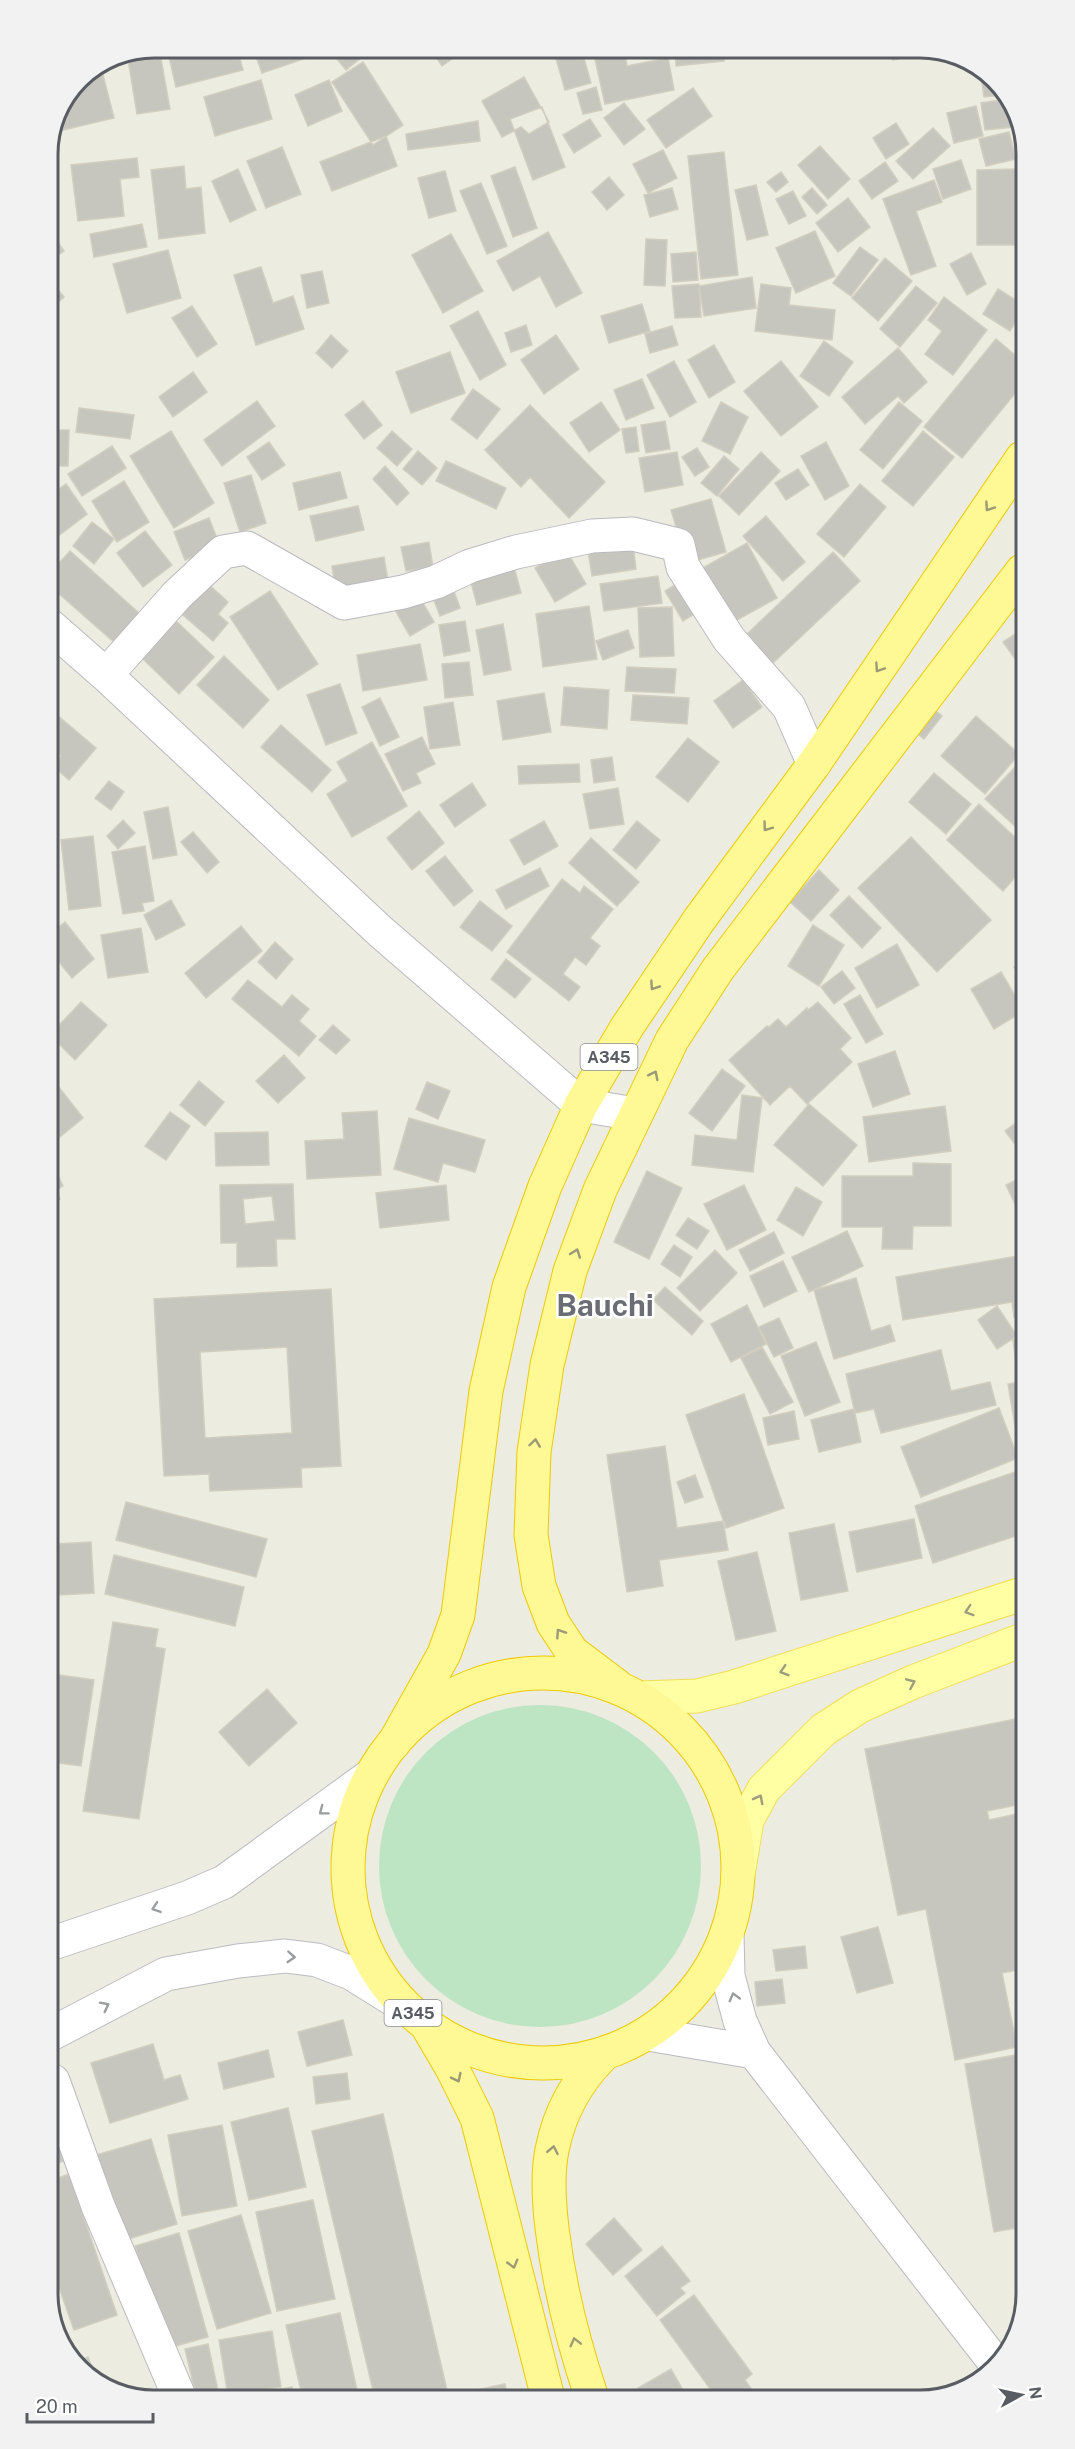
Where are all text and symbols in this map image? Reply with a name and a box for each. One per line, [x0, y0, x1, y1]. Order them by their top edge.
one-way arrow [985, 500, 996, 511]
one-way arrow [875, 661, 886, 672]
one-way arrow [763, 821, 774, 832]
one-way arrow [651, 980, 662, 991]
road number: A345 [580, 1044, 638, 1070]
one-way arrow [647, 1070, 659, 1081]
one-way arrow [569, 1248, 582, 1259]
district label: Bauchi [556, 1287, 654, 1323]
one-way arrow [529, 1439, 541, 1448]
one-way arrow [964, 1604, 975, 1616]
one-way arrow [555, 1629, 567, 1639]
one-way arrow [779, 1664, 790, 1677]
one-way arrow [905, 1678, 916, 1690]
one-way arrow [752, 1795, 763, 1805]
one-way arrow [319, 1804, 330, 1815]
one-way arrow [151, 1901, 162, 1913]
one-way arrow [286, 1951, 295, 1964]
one-way arrow [729, 1992, 741, 2003]
road number: A345 [384, 2000, 442, 2026]
one-way arrow [99, 2002, 109, 2013]
one-way arrow [450, 2072, 461, 2082]
one-way arrow [546, 2145, 559, 2155]
one-way arrow [506, 2259, 519, 2269]
one-way arrow [569, 2337, 582, 2347]
north arrow [991, 2365, 1051, 2425]
text: N [1025, 2385, 1046, 2401]
scale bar [27, 2386, 153, 2424]
text: 20 m [36, 2396, 78, 2417]

